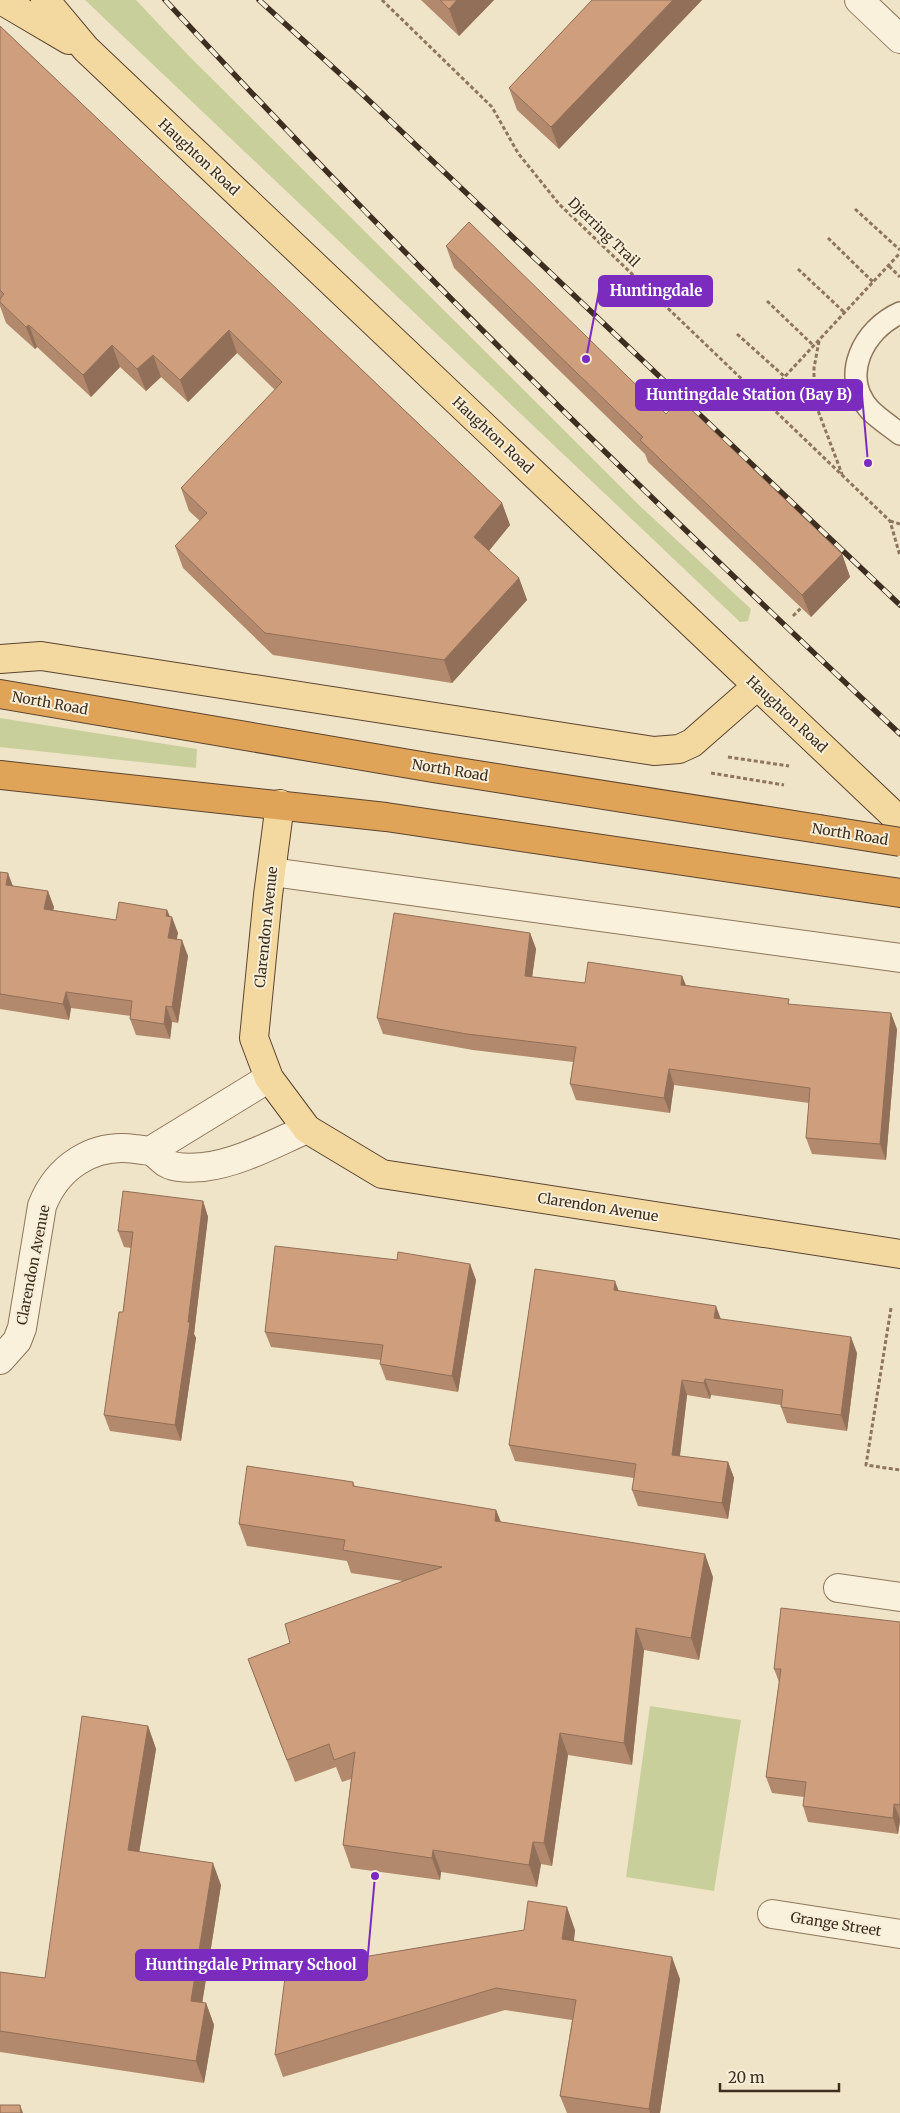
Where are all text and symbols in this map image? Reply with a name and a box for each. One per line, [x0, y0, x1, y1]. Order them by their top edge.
street label: Haughton Road [155, 115, 244, 200]
street label: Djerring Trail [564, 193, 644, 271]
callout: Huntingdale [599, 276, 712, 306]
text: Huntingdale [610, 281, 702, 300]
callout: Huntingdale Station (Bay B) [636, 380, 862, 410]
text: Huntingdale Station (Bay B) [646, 385, 852, 404]
street label: Haughton Road [449, 393, 538, 478]
street label: Haughton Road [743, 672, 832, 757]
street label: North Road [10, 687, 90, 719]
street label: North Road [411, 755, 490, 785]
street label: North Road [811, 819, 890, 849]
street label: Clarendon Avenue [251, 865, 281, 989]
street label: Clarendon Avenue [536, 1189, 660, 1225]
street label: Clarendon Avenue [13, 1203, 53, 1327]
street label: Grange Street [789, 1908, 883, 1940]
callout: Huntingdale Primary School [136, 1950, 367, 1980]
text: Huntingdale Primary School [145, 1955, 357, 1974]
scale bar [720, 2060, 839, 2092]
text: 20 m [728, 2068, 765, 2087]

